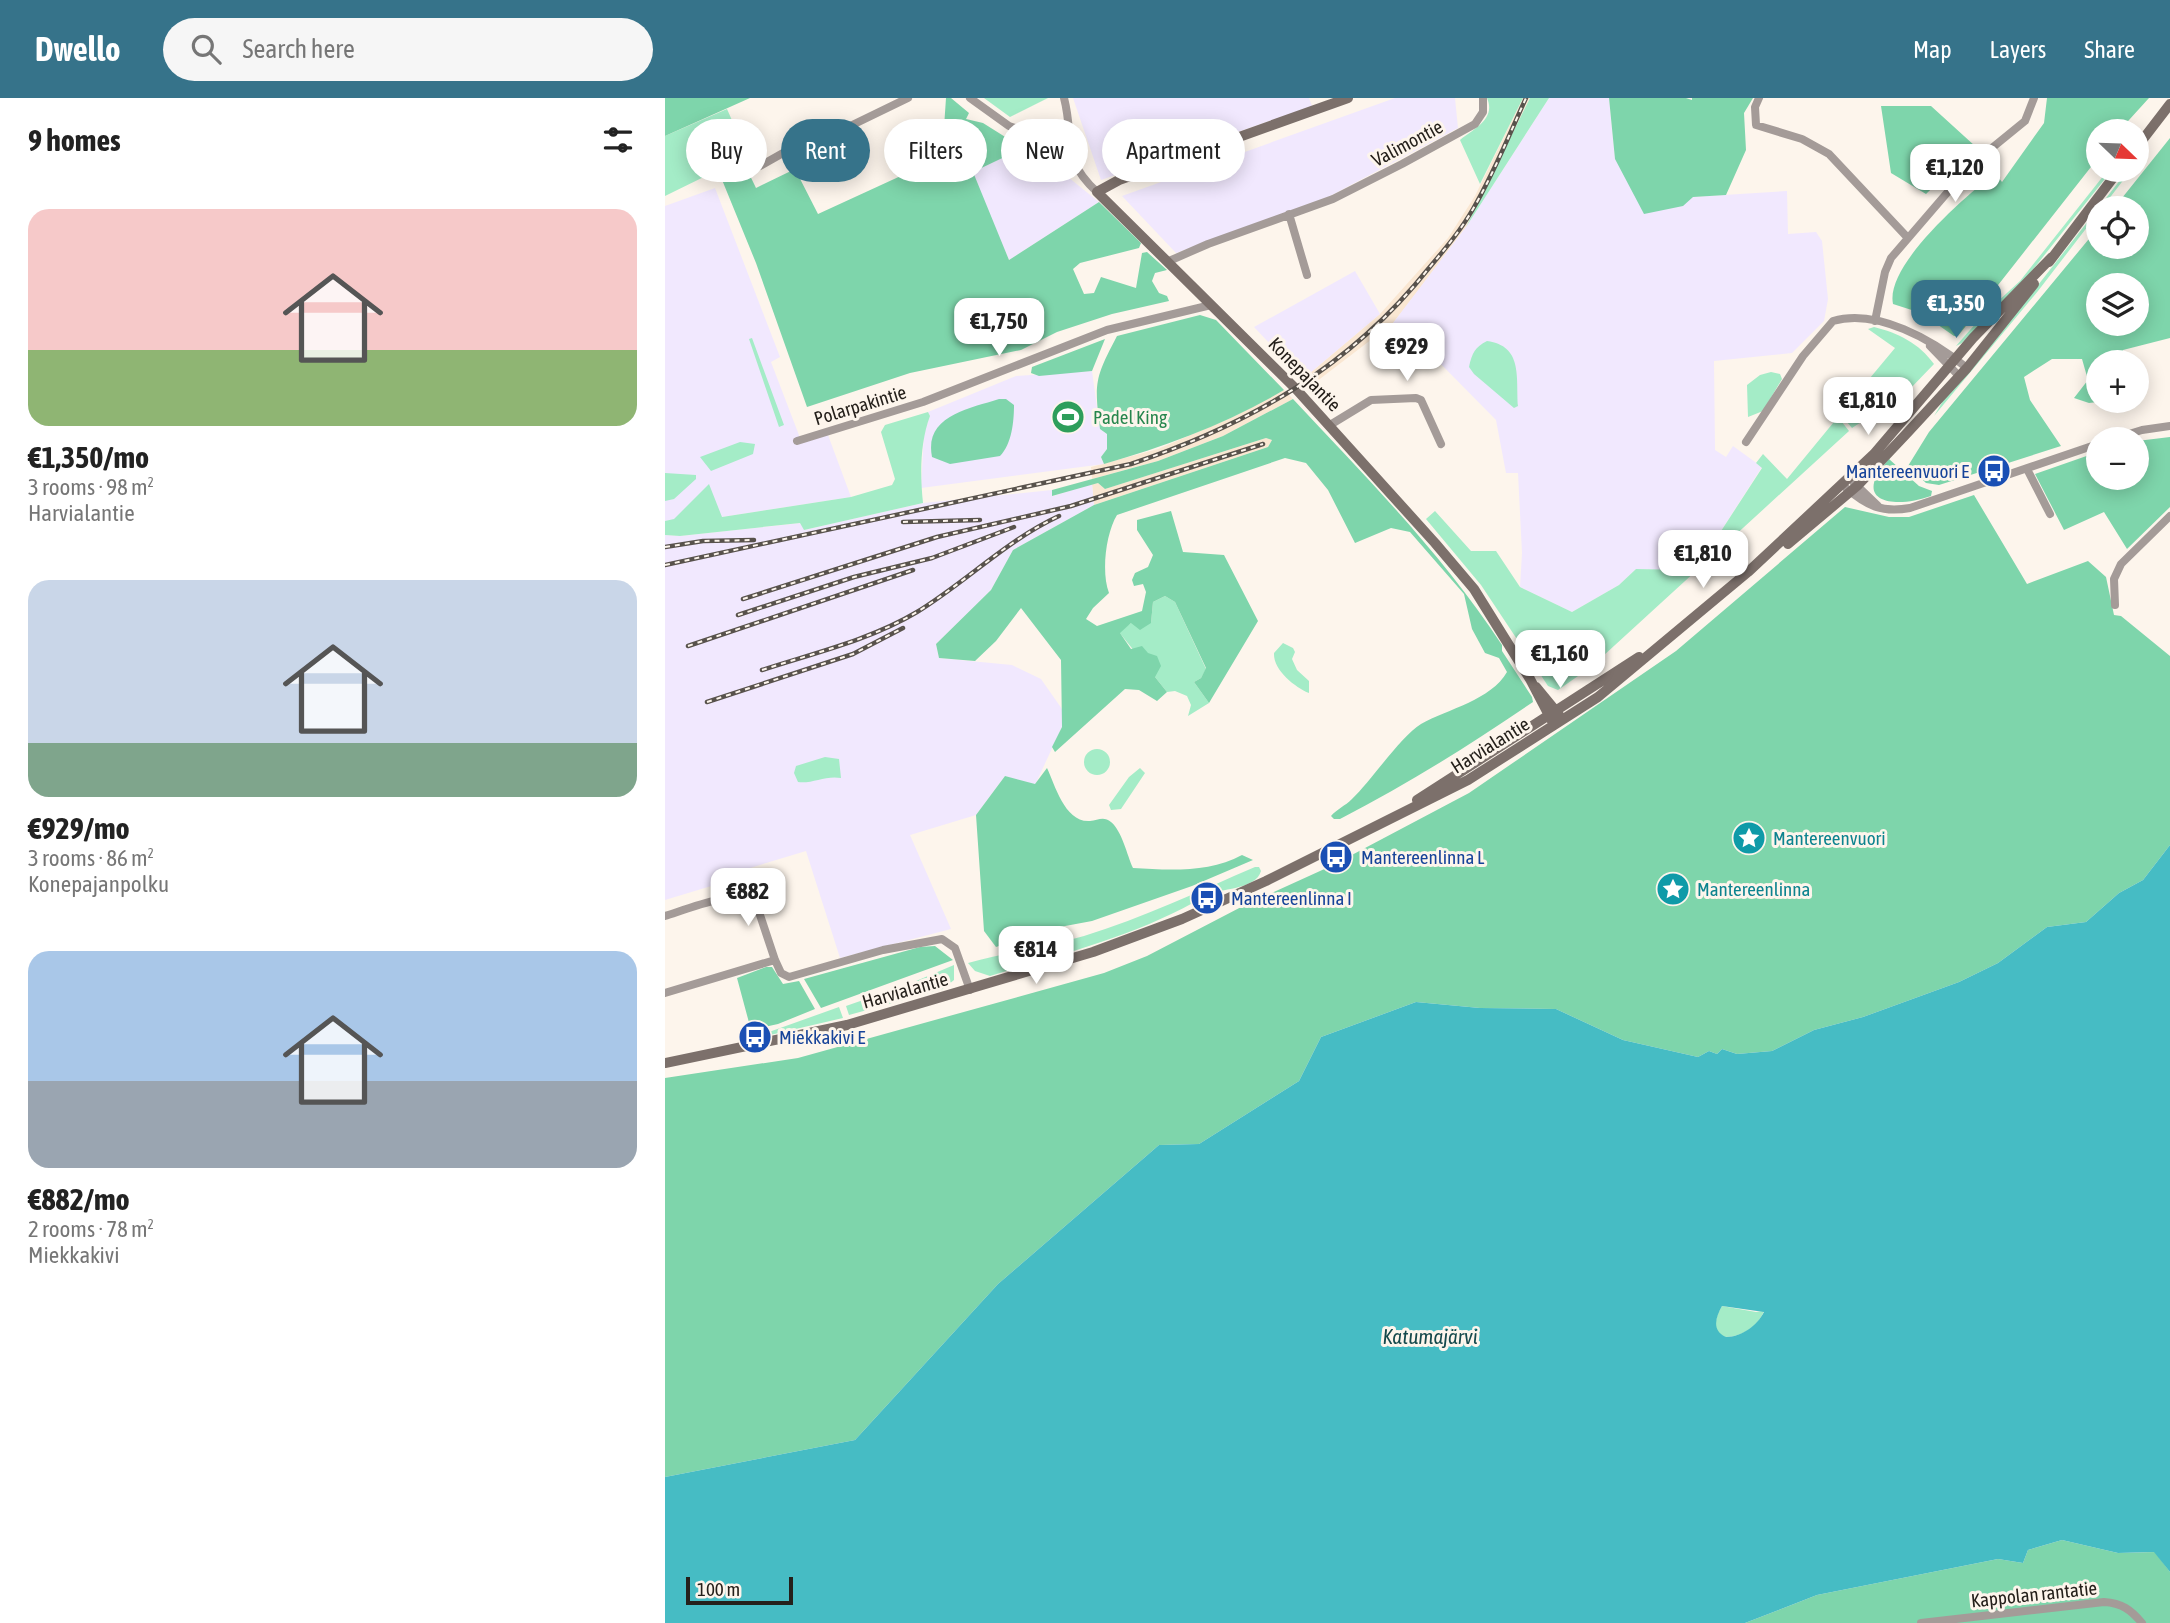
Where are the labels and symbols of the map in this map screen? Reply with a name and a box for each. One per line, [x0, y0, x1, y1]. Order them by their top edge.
street label: Valimontie [1368, 115, 1446, 171]
north arrow [2086, 119, 2149, 182]
pin: €1,120 [1898, 144, 2012, 204]
pin: €1,350 [1899, 280, 2013, 340]
pin: €1,750 [942, 299, 1056, 358]
pin: €929 [1366, 324, 1448, 383]
street label: Konepajantie [1264, 332, 1346, 416]
pin: €1,810 [1811, 378, 1925, 437]
street label: Polarpakintie [811, 381, 909, 429]
sports icon: Padel King [1049, 398, 1087, 436]
place label: Padel King [1093, 406, 1168, 428]
bus stop icon: Mantereenvuori E [1975, 452, 2013, 490]
place label: Mantereenvuori E [1846, 460, 1969, 482]
pin: €1,810 [1646, 531, 1760, 590]
pin: €1,160 [1503, 630, 1617, 690]
street label: Harvialantie [1447, 712, 1533, 778]
place icon: Mantereenvuori [1730, 819, 1768, 857]
place label: Mantereenvuori [1773, 827, 1886, 849]
bus stop icon: Mantereenlinna L [1317, 838, 1355, 876]
place label: Mantereenlinna L [1361, 846, 1485, 868]
pin: €882 [707, 868, 789, 928]
place icon: Mantereenlinna [1654, 870, 1692, 908]
place label: Mantereenlinna [1697, 878, 1810, 900]
bus stop icon: Mantereenlinna I [1188, 879, 1226, 917]
place label: Mantereenlinna I [1231, 887, 1352, 909]
pin: €814 [995, 926, 1077, 986]
street label: Harvialantie [860, 967, 950, 1013]
bus stop icon: Miekkakivi E [736, 1018, 774, 1056]
place label: Miekkakivi E [779, 1026, 865, 1048]
water label: Katumajärvi [1383, 1324, 1478, 1348]
scale bar [686, 1574, 793, 1606]
street label: Kappolan rantatie [1970, 1576, 2098, 1612]

